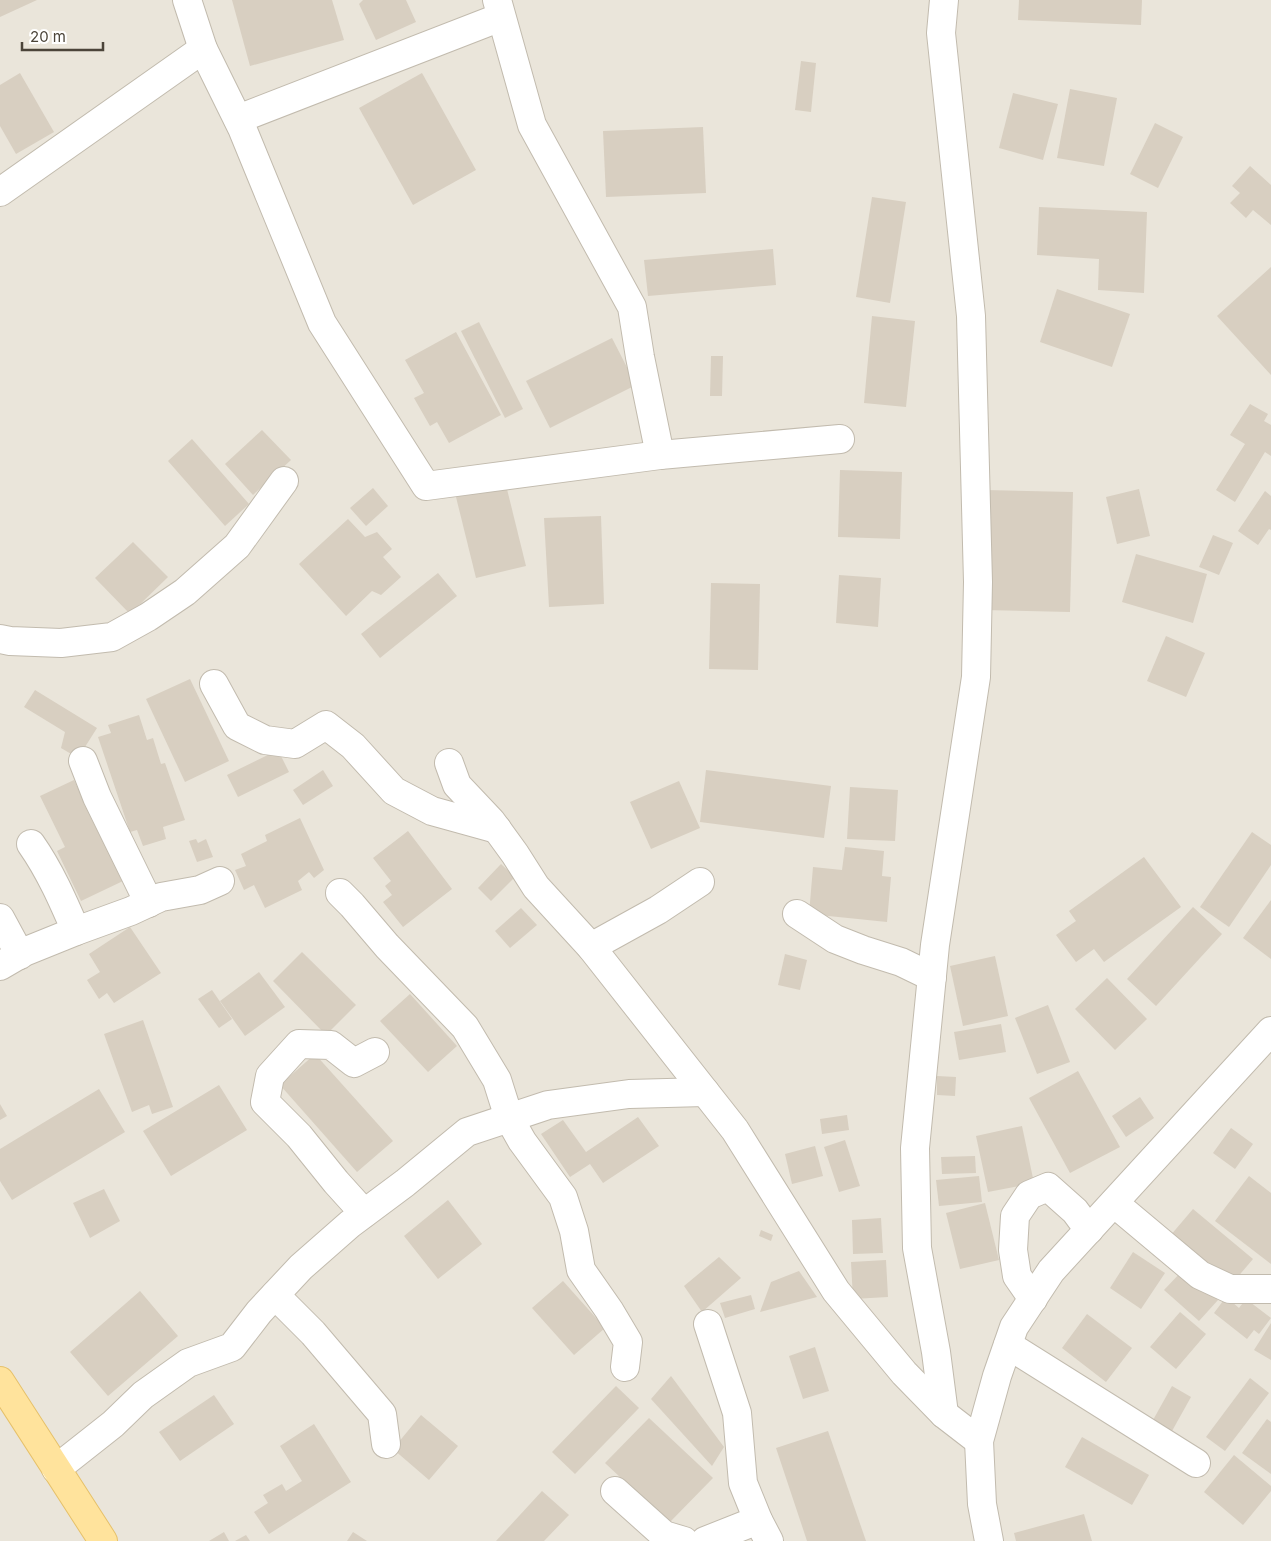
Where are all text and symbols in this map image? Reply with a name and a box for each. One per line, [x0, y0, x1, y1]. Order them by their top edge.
scale bar [22, 20, 104, 52]
text: 20 m [30, 27, 66, 46]

